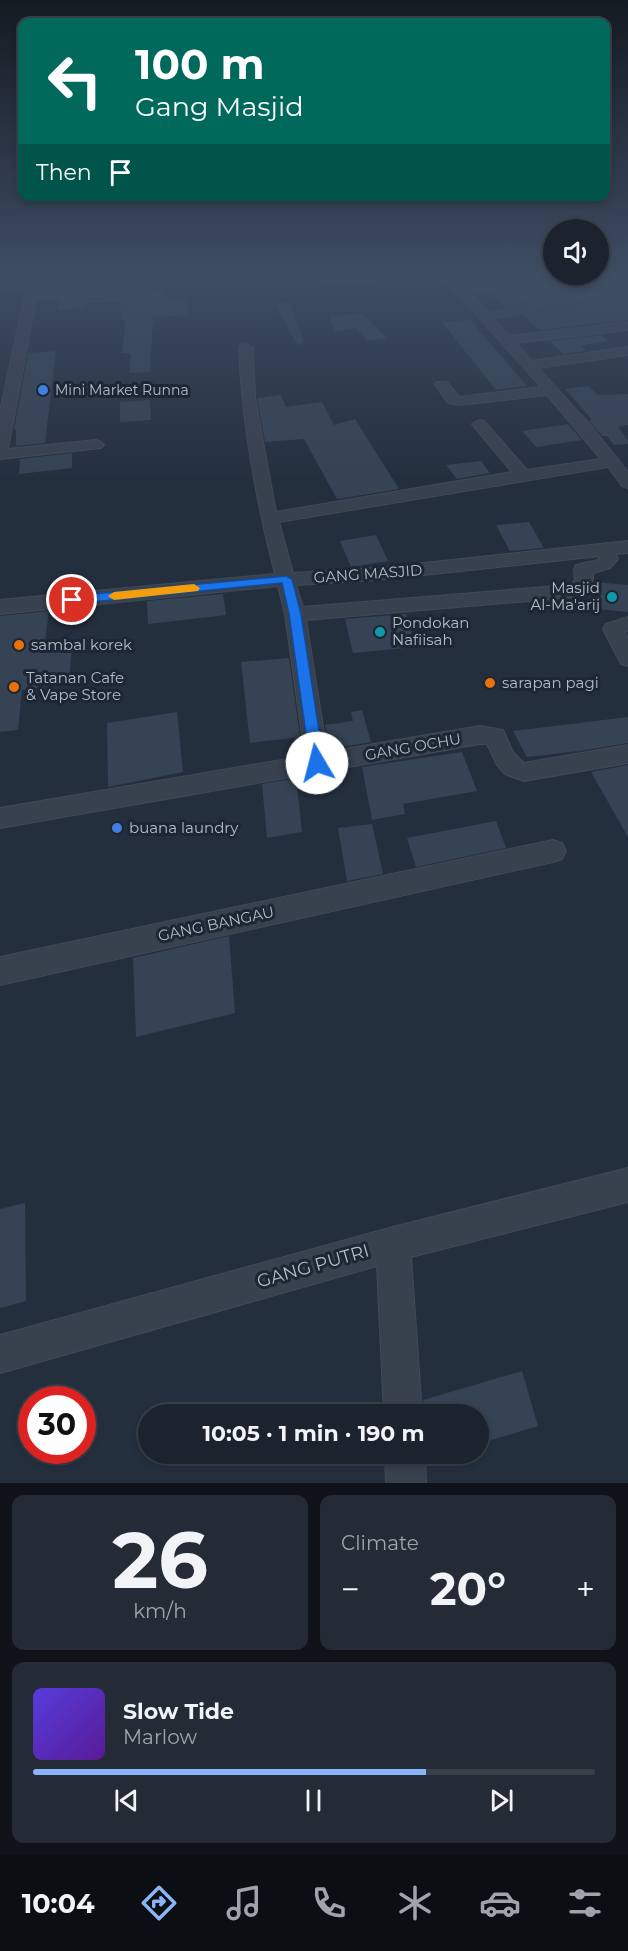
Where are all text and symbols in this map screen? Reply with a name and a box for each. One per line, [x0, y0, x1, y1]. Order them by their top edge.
text: 100 m [135, 38, 264, 90]
icon: left [36, 42, 114, 120]
text: Gang Masjid [135, 90, 303, 123]
icon: arrive [104, 156, 137, 189]
text: Then [36, 159, 92, 186]
map controls [543, 219, 609, 285]
button: sound [543, 219, 609, 285]
place label: Mini Market Runna [55, 381, 189, 399]
marker: Mini Market Runna [36, 383, 50, 397]
street label: GANG MASJID [313, 560, 423, 587]
pin [46, 574, 97, 625]
place label: Masjid Al-Ma'arij [530, 578, 600, 614]
icon: arrive [55, 583, 88, 616]
marker: Masjid Al-Ma'arij [605, 590, 619, 604]
place label: Pondokan Nafiisah [392, 613, 470, 649]
marker: Pondokan Nafiisah [373, 625, 387, 639]
place label: sambal korek [31, 635, 132, 654]
marker: sambal korek [12, 638, 26, 652]
place label: Tatanan Cafe & Vape Store [26, 668, 124, 704]
place label: sarapan pagi [502, 673, 599, 692]
marker: sarapan pagi [483, 676, 497, 690]
marker: Tatanan Cafe & Vape Store [7, 680, 21, 694]
street label: GANG OCHU [363, 729, 463, 764]
position arrow [285, 731, 349, 795]
place label: buana laundry [129, 818, 239, 837]
marker: buana laundry [110, 821, 124, 835]
street label: GANG BANGAU [156, 902, 276, 945]
street label: GANG PUTRI [254, 1239, 372, 1293]
speed limit sign: 30 [18, 1386, 96, 1464]
text: 10:05 · 1 min · 190 m [202, 1420, 425, 1447]
text: 26 [112, 1512, 208, 1608]
text: Climate [341, 1531, 419, 1555]
text: 20° [430, 1561, 506, 1616]
text: − [341, 1569, 360, 1609]
text: + [576, 1569, 595, 1609]
text: km/h [133, 1599, 187, 1623]
text: Slow Tide [123, 1698, 234, 1725]
text: Marlow [123, 1725, 197, 1749]
icon: previous [110, 1784, 143, 1817]
icon: pause [297, 1784, 330, 1817]
icon: next [485, 1784, 518, 1817]
icon: directions [138, 1882, 180, 1924]
icon: music [223, 1882, 265, 1924]
icon: phone [308, 1882, 350, 1924]
icon: climate [394, 1882, 436, 1924]
icon: car [479, 1882, 521, 1924]
icon: filters [564, 1882, 606, 1924]
text: 10:04 [22, 1887, 95, 1920]

